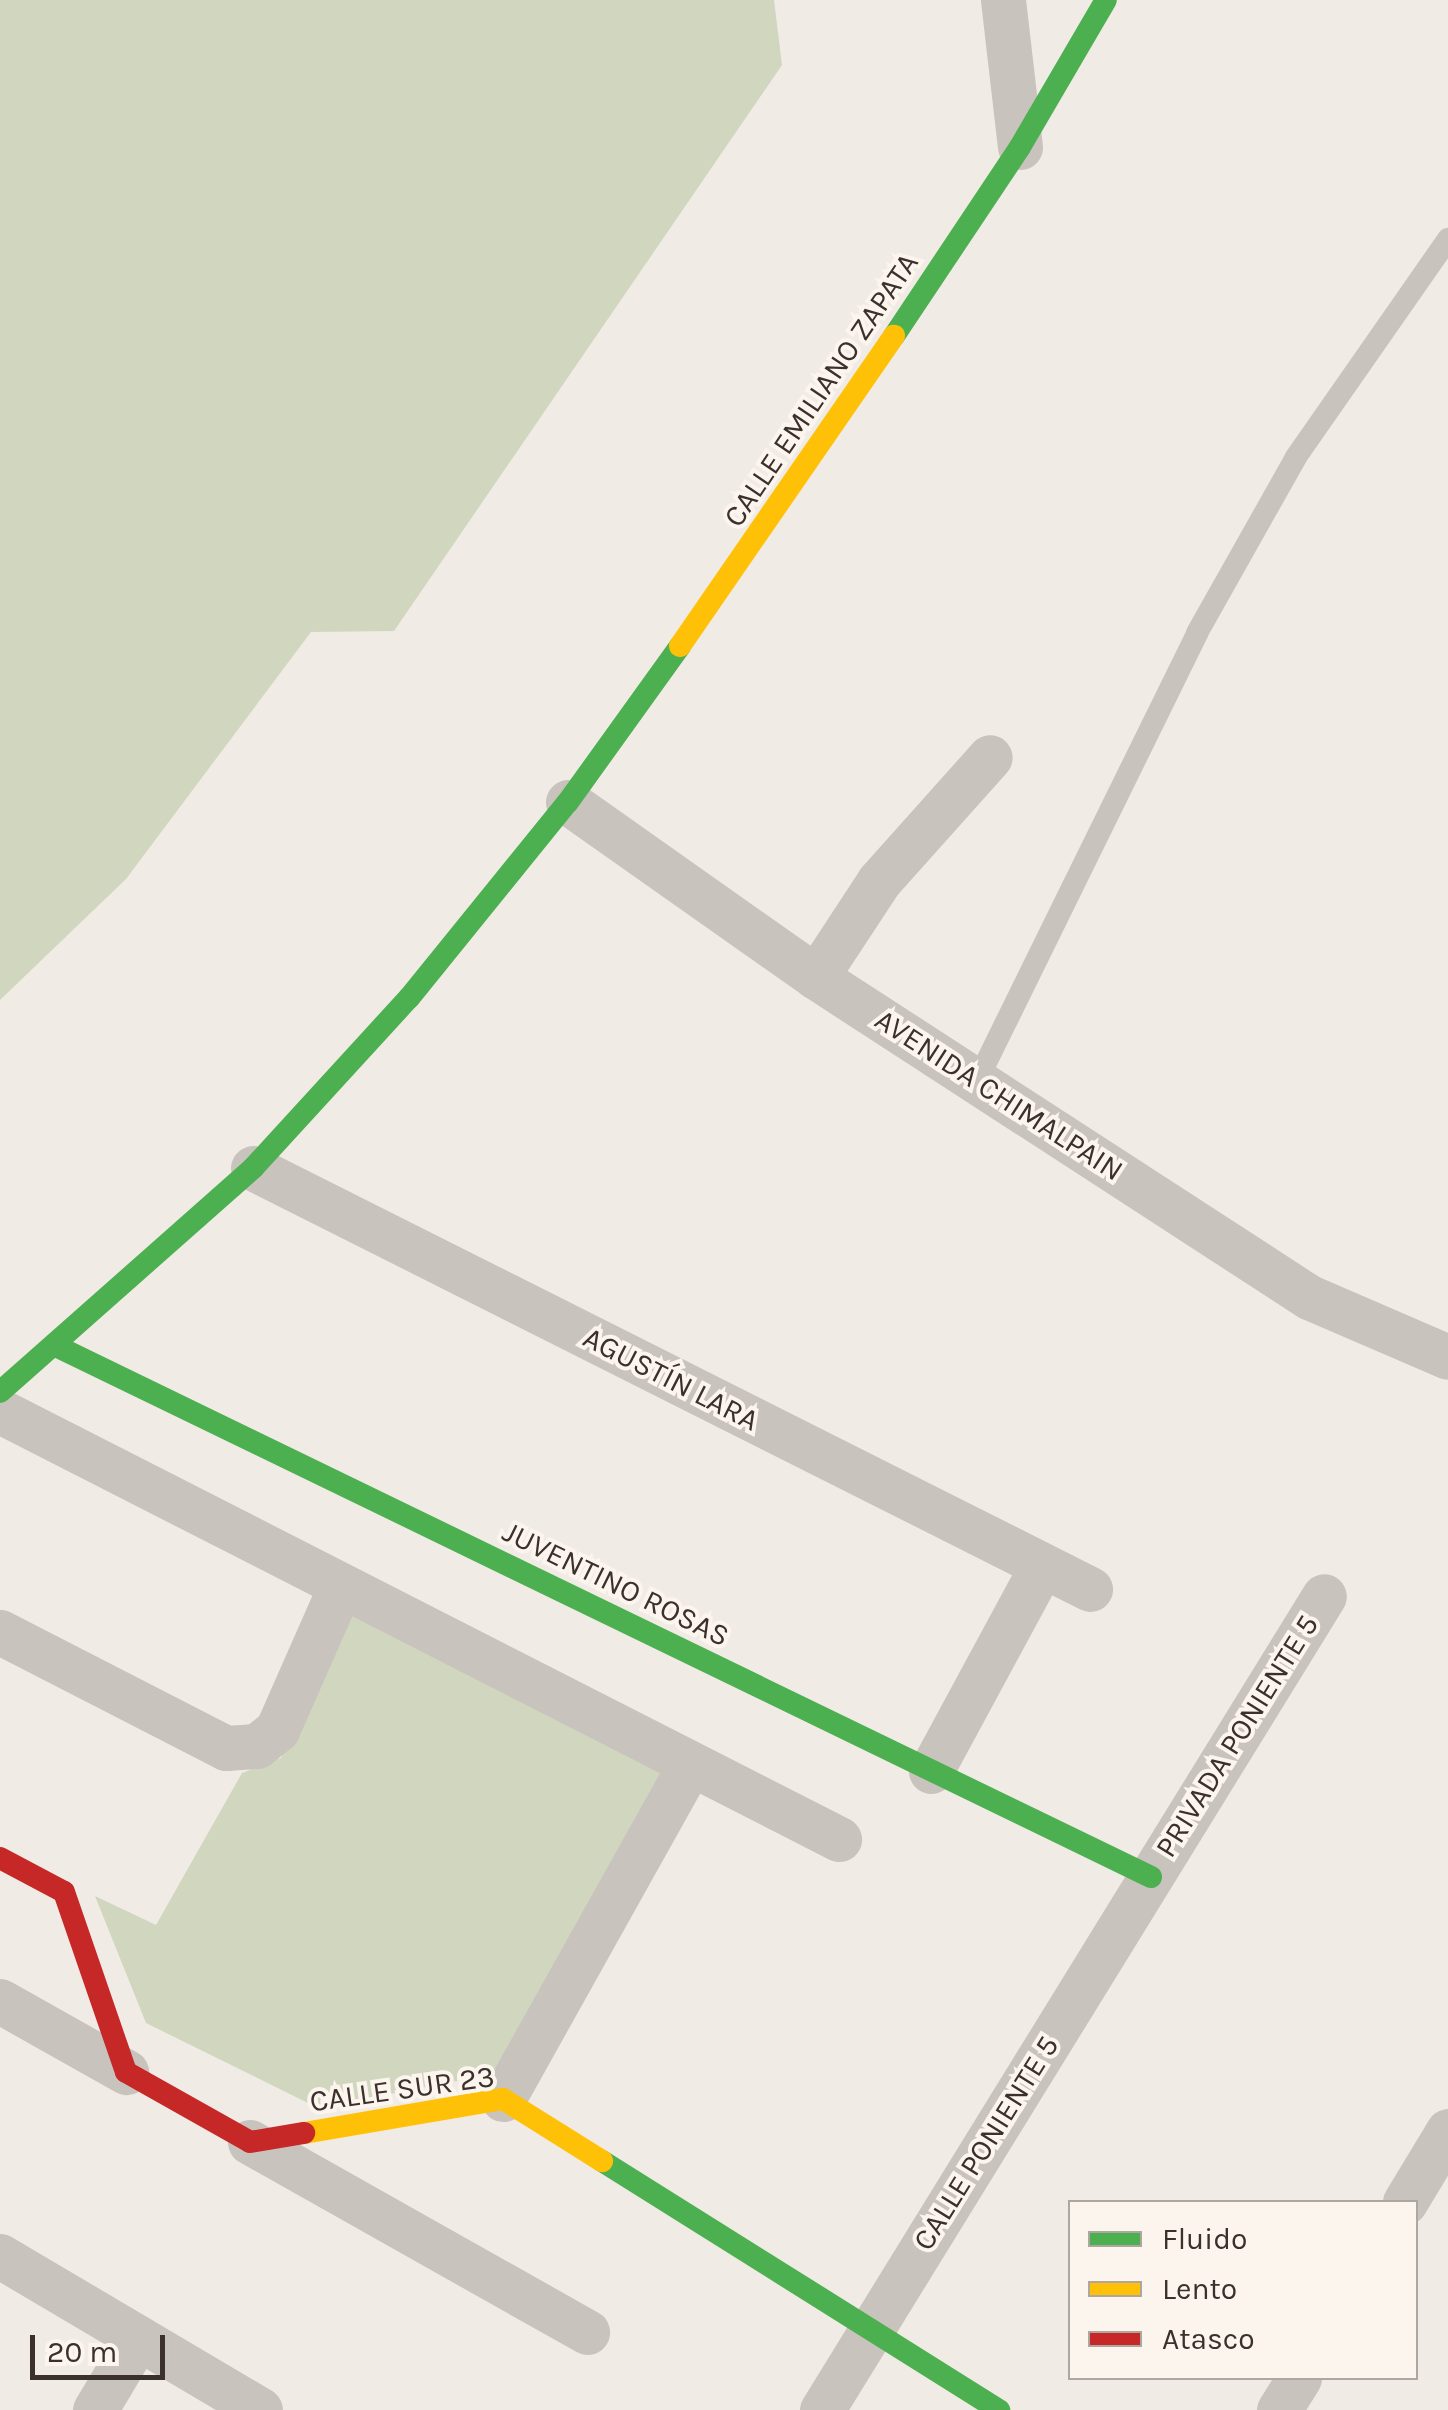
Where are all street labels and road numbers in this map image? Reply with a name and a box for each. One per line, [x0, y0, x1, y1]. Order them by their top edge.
street label: CALLE EMILIANO ZAPATA [716, 246, 926, 534]
street label: AVENIDA CHIMALPAIN [868, 1001, 1130, 1189]
street label: AGUSTÍN LARA [577, 1319, 765, 1439]
street label: JUVENTINO ROSAS [497, 1514, 735, 1654]
street label: PRIVADA PONIENTE 5 [1148, 1608, 1326, 1864]
street label: CALLE PONIENTE 5 [906, 2029, 1066, 2257]
street label: CALLE SUR 23 [307, 2058, 497, 2120]

